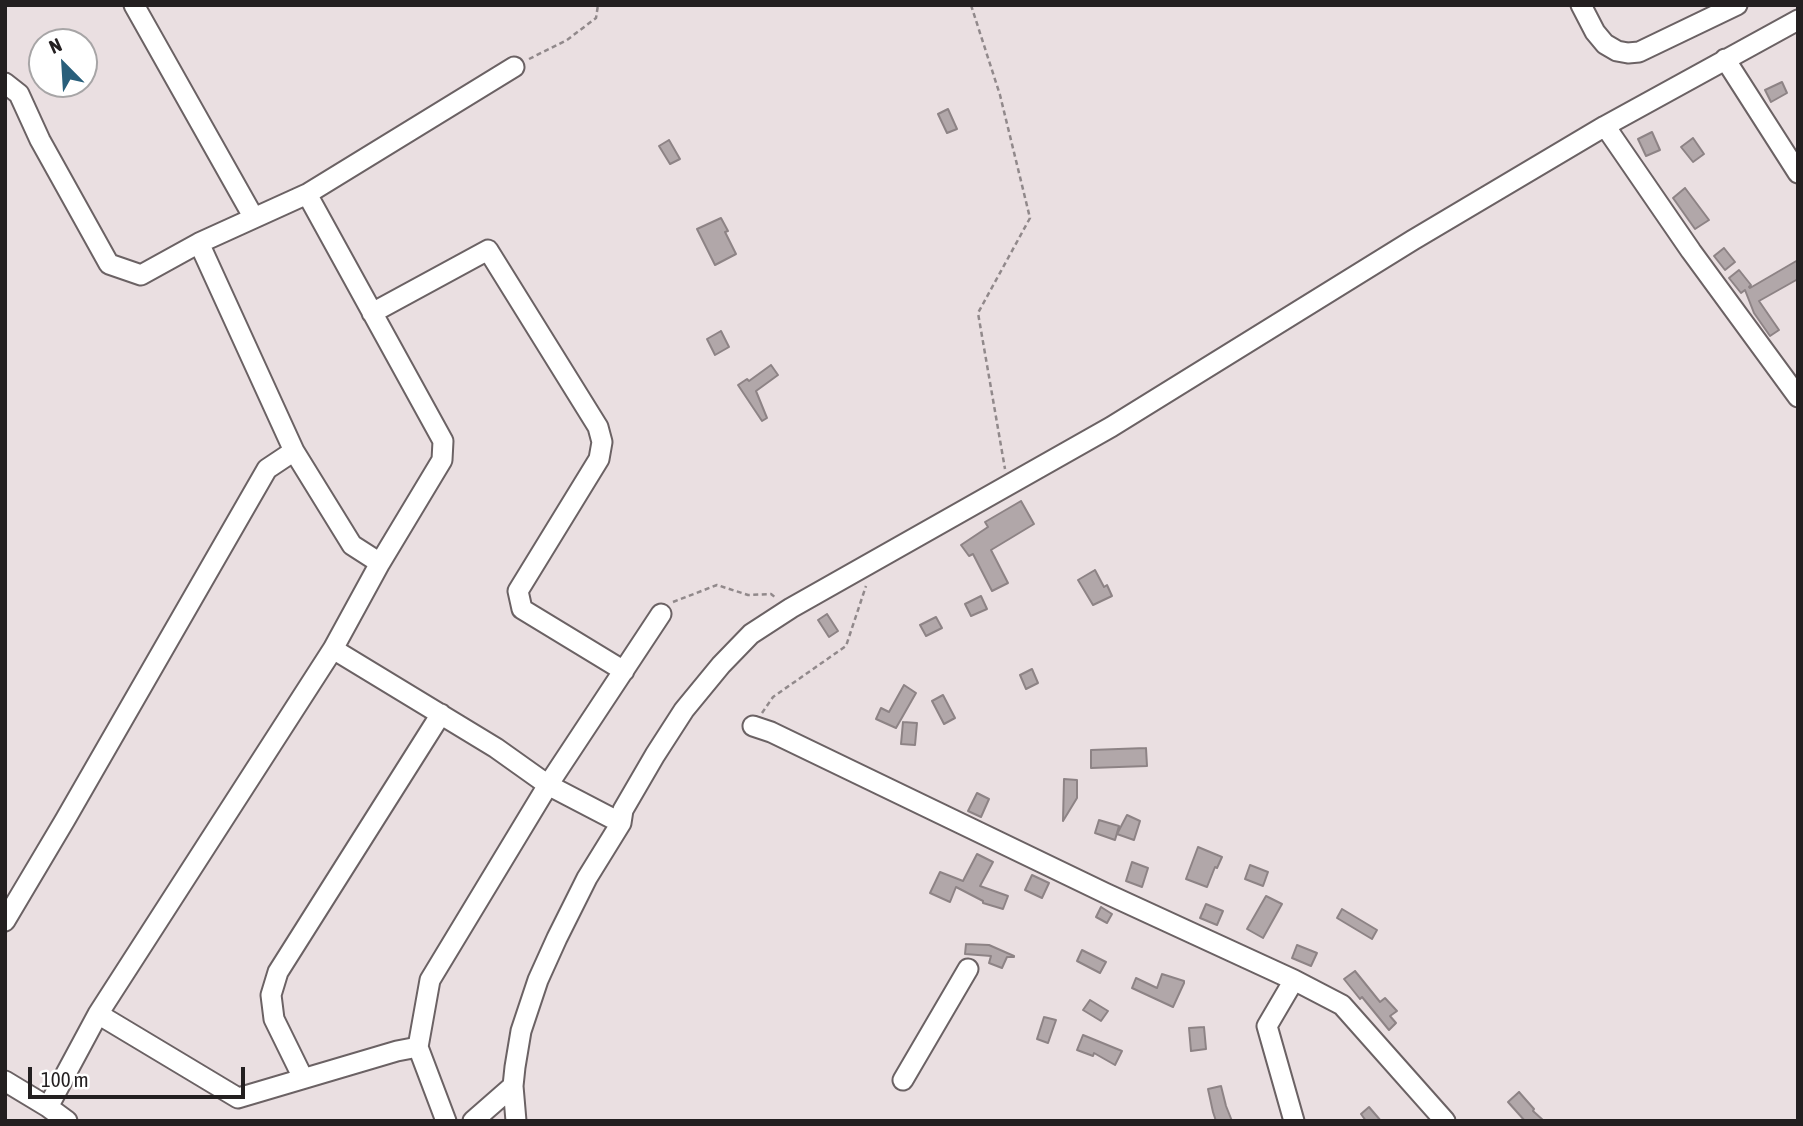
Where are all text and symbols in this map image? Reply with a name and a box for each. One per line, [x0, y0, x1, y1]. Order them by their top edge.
north arrow [28, 28, 98, 98]
text: N [46, 33, 65, 58]
scale bar [32, 1052, 248, 1096]
text: 100 m [41, 1067, 89, 1091]

